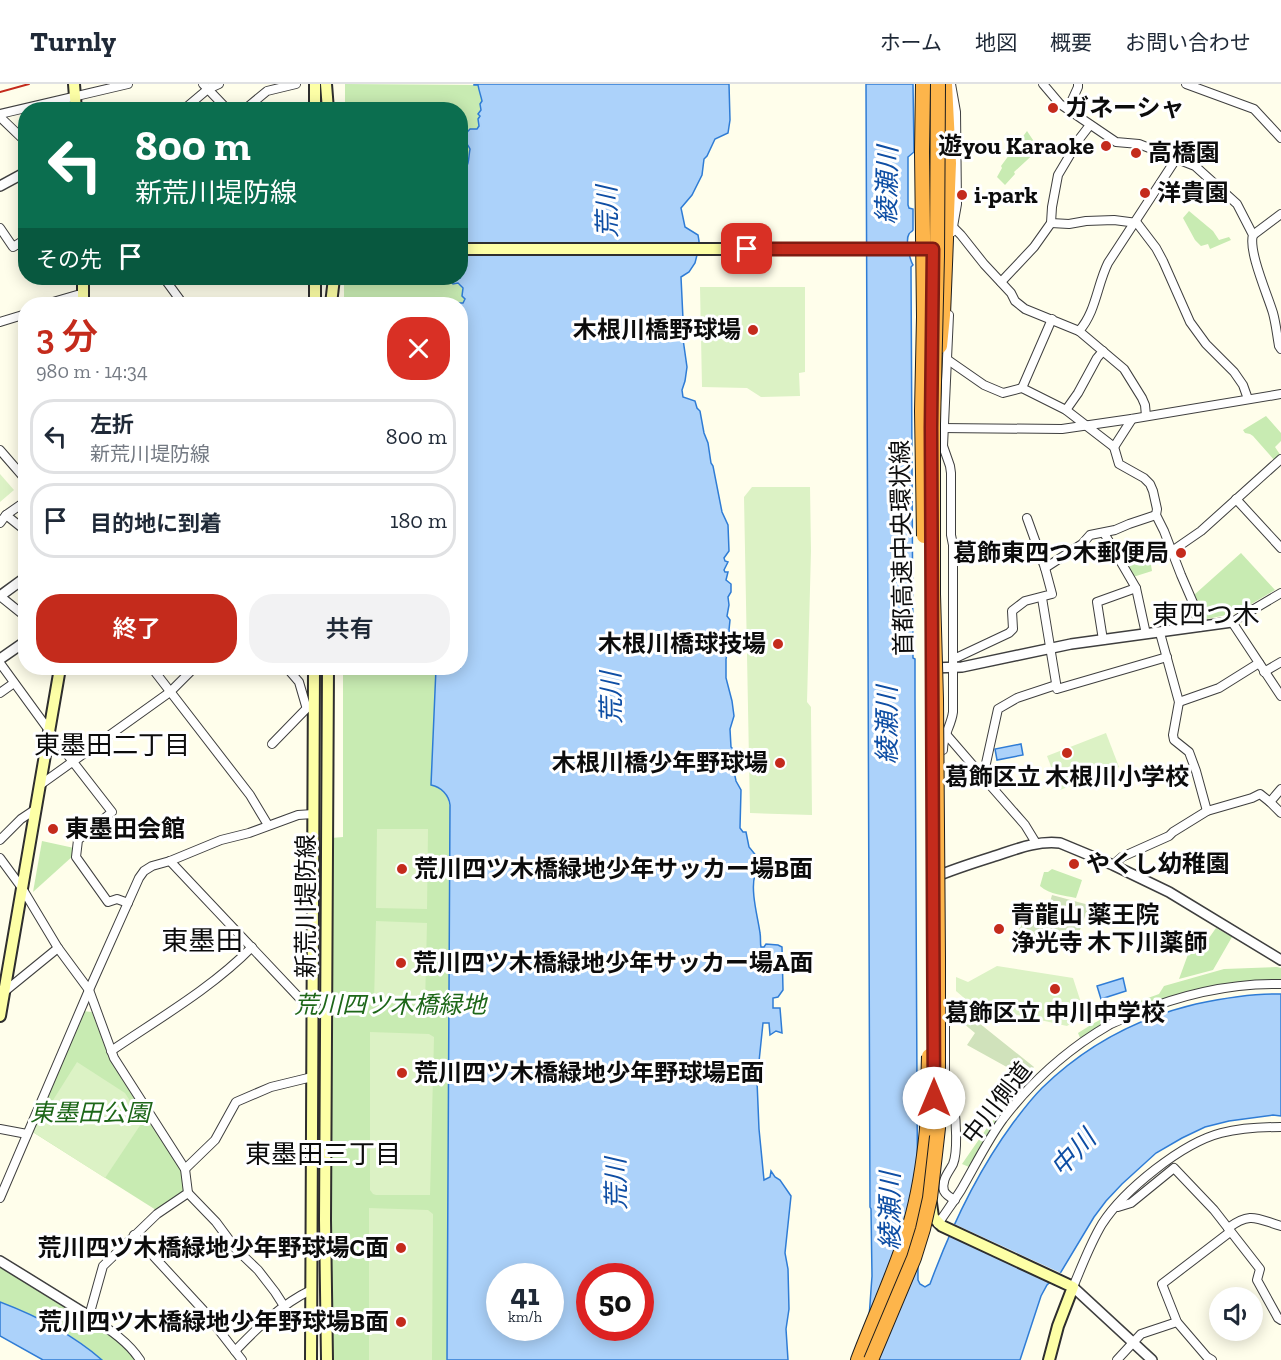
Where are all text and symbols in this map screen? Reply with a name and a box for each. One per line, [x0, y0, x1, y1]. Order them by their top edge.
text: Turnly [30, 25, 116, 58]
text: ホーム [880, 30, 942, 55]
text: 地図 [975, 30, 1017, 55]
text: 概要 [1050, 30, 1092, 55]
text: お問い合わせ [1125, 30, 1251, 55]
place label: ガネーシャ [1065, 93, 1185, 122]
marker: ガネーシャ [1046, 101, 1060, 115]
text: 800 m [135, 120, 251, 171]
icon: left [36, 126, 114, 204]
place label: 遊you Karaoke [938, 131, 1094, 160]
place label: 高橋園 [1148, 138, 1220, 167]
marker: 遊you Karaoke [1099, 139, 1113, 153]
water label: 綾瀬川 [870, 143, 904, 224]
marker: 高橋園 [1129, 146, 1143, 160]
text: 新荒川堤防線 [135, 177, 297, 209]
place label: 洋貴園 [1157, 178, 1229, 207]
place label: i-park [974, 180, 1038, 209]
water label: 荒川 [590, 183, 623, 238]
marker: 洋貴園 [1138, 186, 1152, 200]
marker: i-park [955, 188, 969, 202]
pin [721, 223, 772, 274]
icon: arrive [730, 232, 763, 265]
icon: arrive [114, 240, 147, 273]
text: その先 [36, 246, 102, 273]
text: 3 分 [36, 315, 98, 358]
place label: 木根川橋野球場 [573, 315, 741, 344]
button: close [387, 317, 450, 380]
marker: 木根川橋野球場 [746, 323, 760, 337]
text: 980 m · 14:34 [36, 359, 148, 383]
text: 左折 [90, 411, 134, 438]
icon: left [39, 420, 72, 453]
text: 800 m [386, 423, 447, 450]
street label: 首都高速中央環状線 [885, 440, 918, 656]
text: 新荒川堤防線 [90, 442, 210, 466]
icon: arrive [39, 504, 72, 537]
text: 180 m [390, 507, 447, 534]
text: 目的地に到着 [90, 510, 222, 537]
place label: 葛飾東四つ木郵便局 [953, 538, 1169, 567]
marker: 葛飾東四つ木郵便局 [1174, 546, 1188, 560]
button: 終了 [36, 594, 237, 663]
button: 共有 [249, 594, 450, 663]
district label: 東四つ木 [1152, 599, 1260, 631]
place label: 木根川橋球技場 [598, 629, 766, 658]
marker: 木根川橋球技場 [771, 637, 785, 651]
water label: 荒川 [594, 669, 627, 724]
water label: 綾瀬川 [871, 683, 903, 764]
district label: 東墨田二丁目 [34, 729, 190, 761]
marker: 葛飾区立 木根川小学校 [1060, 746, 1074, 760]
place label: 木根川橋少年野球場 [552, 748, 768, 777]
marker: 木根川橋少年野球場 [773, 756, 787, 770]
place label: 葛飾区立 木根川小学校 [945, 762, 1189, 791]
place label: 東墨田会館 [65, 814, 185, 843]
marker: 東墨田会館 [46, 822, 60, 836]
street label: 新荒川堤防線 [291, 834, 320, 978]
place label: やくし幼稚園 [1086, 849, 1230, 878]
place label: 荒川四ツ木橋緑地少年サッカー場B面 [414, 854, 813, 883]
marker: やくし幼稚園 [1067, 857, 1081, 871]
marker: 荒川四ツ木橋緑地少年サッカー場B面 [395, 862, 409, 876]
place label: 青龍山 薬王院 浄光寺 木下川薬師 [1011, 900, 1208, 957]
marker: 青龍山 薬王院 浄光寺 木下川薬師 [992, 922, 1006, 936]
district label: 東墨田 [162, 925, 243, 957]
place label: 荒川四ツ木橋緑地少年サッカー場A面 [413, 948, 814, 977]
marker: 荒川四ツ木橋緑地少年サッカー場A面 [394, 956, 408, 970]
marker: 葛飾区立 中川中学校 [1048, 982, 1062, 996]
park label: 荒川四ツ木橋緑地 [294, 990, 489, 1019]
place label: 葛飾区立 中川中学校 [945, 998, 1165, 1027]
street label: 中川側道 [956, 1056, 1038, 1149]
place label: 荒川四ツ木橋緑地少年野球場E面 [414, 1058, 764, 1087]
marker: 荒川四ツ木橋緑地少年野球場E面 [395, 1066, 409, 1080]
position arrow [902, 1066, 966, 1130]
park label: 東墨田公園 [30, 1098, 153, 1127]
water label: 中川 [1044, 1121, 1104, 1183]
district label: 東墨田三丁目 [245, 1138, 401, 1170]
water label: 荒川 [599, 1155, 632, 1210]
water label: 綾瀬川 [874, 1169, 906, 1250]
place label: 荒川四ツ木橋緑地少年野球場C面 [38, 1233, 389, 1262]
marker: 荒川四ツ木橋緑地少年野球場C面 [394, 1241, 408, 1255]
speed limit sign: 50 [576, 1263, 654, 1341]
text: 41 [510, 1277, 540, 1313]
map controls [1209, 1287, 1263, 1341]
button: sound [1209, 1287, 1263, 1341]
place label: 荒川四ツ木橋緑地少年野球場B面 [38, 1307, 389, 1336]
text: km/h [508, 1308, 542, 1326]
marker: 荒川四ツ木橋緑地少年野球場B面 [394, 1315, 408, 1329]

